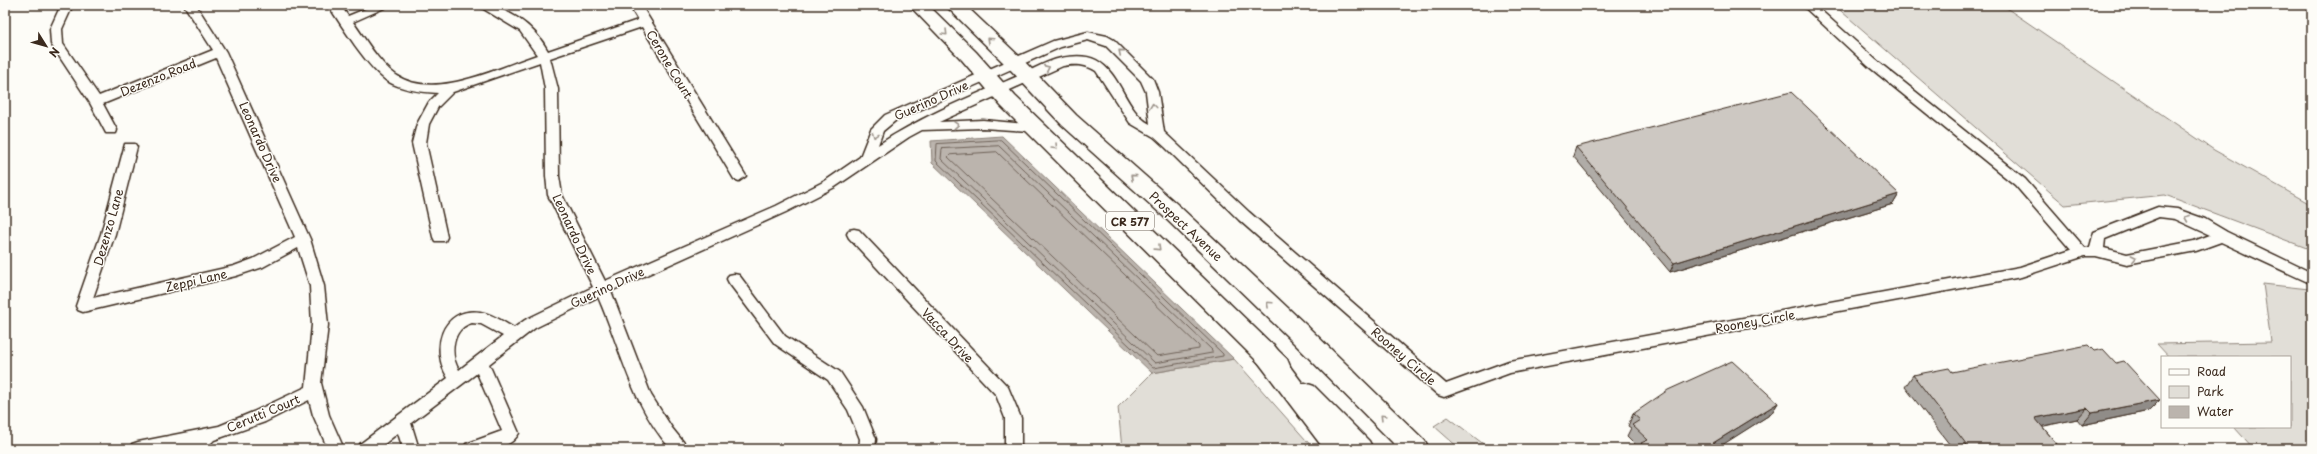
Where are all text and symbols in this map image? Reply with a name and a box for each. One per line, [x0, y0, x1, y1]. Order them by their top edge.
north arrow [26, 26, 66, 66]
street label: Cerone Court [642, 26, 698, 102]
one-way arrow [940, 28, 948, 36]
one-way arrow [987, 37, 995, 44]
text: N [45, 44, 64, 61]
one-way arrow [1118, 50, 1125, 57]
street label: Dezenzo Road [117, 54, 199, 100]
one-way arrow [1043, 65, 1050, 73]
street label: Guerino Drive [891, 76, 971, 124]
street label: Leonardo Drive [235, 99, 287, 185]
one-way arrow [1149, 103, 1158, 109]
one-way arrow [953, 120, 959, 129]
one-way arrow [871, 132, 880, 139]
one-way arrow [1050, 142, 1058, 150]
one-way arrow [1130, 175, 1137, 182]
street label: Dezenzo Lane [88, 186, 128, 268]
street label: Prospect Avenue [1145, 187, 1227, 265]
street label: Leonardo Drive [548, 191, 602, 277]
road number: CR 577 [1106, 212, 1154, 230]
one-way arrow [2184, 214, 2191, 222]
one-way arrow [1153, 243, 1161, 251]
one-way arrow [2131, 254, 2137, 262]
street label: Guerino Drive [567, 262, 647, 312]
street label: Zeppi Lane [163, 264, 229, 296]
one-way arrow [1266, 301, 1274, 309]
street label: Vacca Drive [918, 304, 978, 367]
street label: Rooney Circle [1714, 305, 1797, 337]
street label: Rooney Circle [1368, 323, 1441, 389]
legend [2161, 356, 2291, 428]
text: Road [2197, 362, 2226, 380]
text: Park [2197, 382, 2224, 400]
street label: Cerutti Court [224, 389, 302, 436]
text: Water [2197, 402, 2234, 420]
one-way arrow [1380, 414, 1388, 422]

